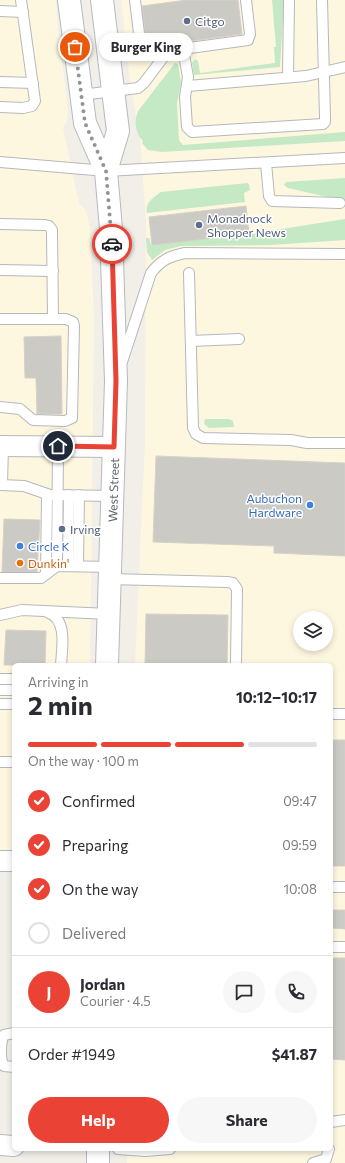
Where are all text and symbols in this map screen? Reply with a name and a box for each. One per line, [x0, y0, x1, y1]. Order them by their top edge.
place label: Citgo [195, 14, 225, 28]
marker: Citgo [182, 16, 192, 26]
pin [58, 30, 92, 64]
callout: Burger King [99, 33, 193, 61]
icon: bag [64, 36, 86, 58]
text: Burger King [111, 39, 181, 55]
place label: Monadnock Shopper News [207, 211, 286, 239]
marker: Monadnock Shopper News [194, 220, 204, 230]
courier [92, 224, 132, 264]
icon: car [101, 233, 123, 255]
pin [41, 429, 75, 463]
icon: home [47, 435, 69, 457]
street label: West Street [105, 458, 121, 522]
place label: Aubuchon Hardware [246, 491, 302, 519]
marker: Aubuchon Hardware [305, 500, 315, 510]
place label: Irving [70, 522, 101, 536]
marker: Irving [57, 524, 67, 534]
place label: Circle K [28, 539, 70, 553]
marker: Circle K [15, 541, 25, 551]
place label: Dunkin' [28, 556, 69, 570]
marker: Dunkin' [15, 558, 25, 568]
map controls [293, 611, 333, 651]
button: layers [293, 611, 333, 651]
text: Arriving in [28, 674, 88, 690]
text: 10:12–10:17 [236, 688, 317, 706]
text: 2 min [28, 689, 93, 720]
text: On the way · 100 m [28, 753, 139, 769]
icon: check [28, 790, 50, 812]
text: Confirmed [62, 792, 135, 810]
text: 09:47 [283, 793, 317, 809]
icon: check [28, 834, 50, 856]
text: Preparing [62, 836, 128, 854]
text: 09:59 [282, 837, 317, 853]
icon: check [28, 878, 50, 900]
text: On the way [62, 880, 139, 898]
text: 10:08 [284, 881, 317, 897]
text: Delivered [62, 924, 126, 942]
button: chat [223, 971, 265, 1013]
button: phone [275, 971, 317, 1013]
text: Jordan [80, 975, 125, 993]
text: J [47, 983, 51, 1001]
text: Courier · 4.5 [80, 993, 151, 1009]
text: Order #1949 [28, 1045, 115, 1063]
text: $41.87 [272, 1045, 317, 1063]
button: Help [28, 1097, 169, 1143]
button: Share [177, 1097, 317, 1143]

